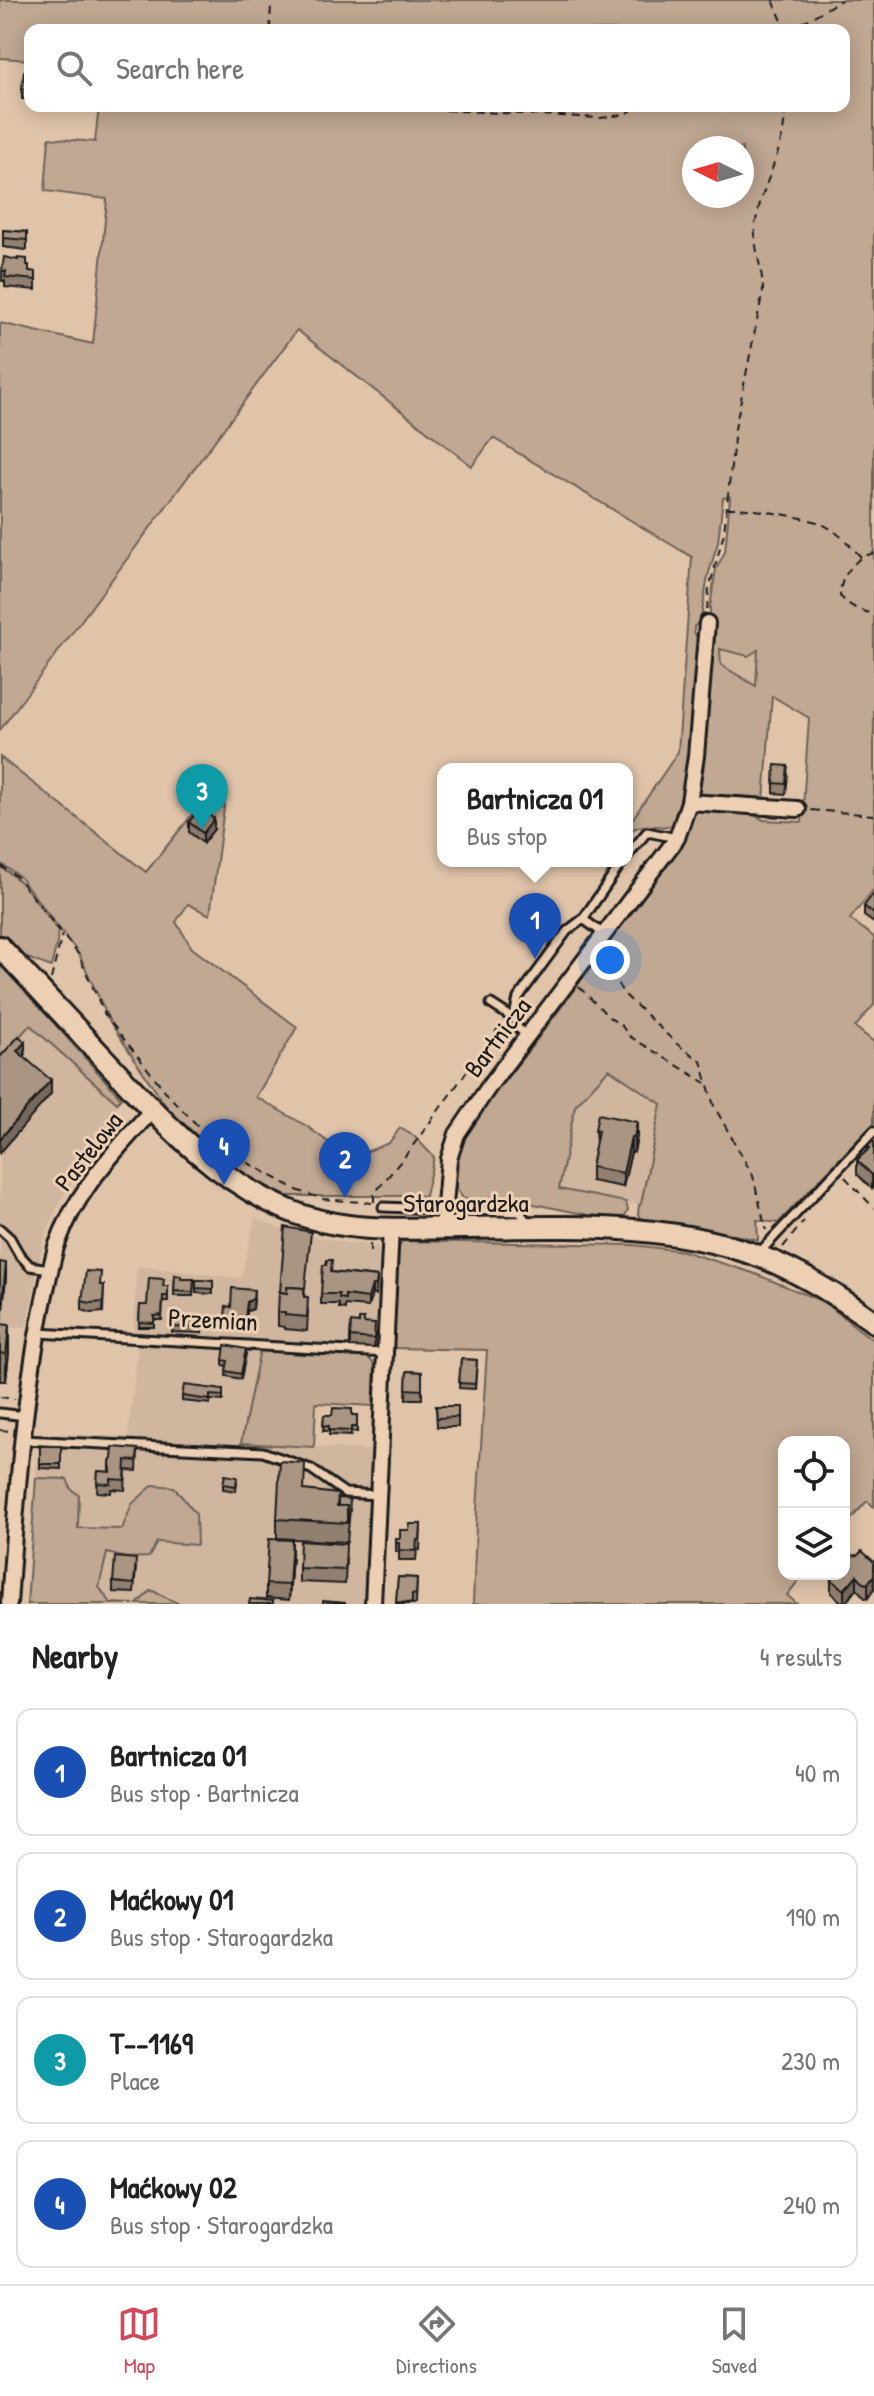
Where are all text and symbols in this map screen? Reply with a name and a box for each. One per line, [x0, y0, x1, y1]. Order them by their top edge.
search box [24, 24, 850, 112]
icon: search [52, 46, 96, 90]
text: Search here [116, 48, 244, 88]
north arrow [682, 136, 754, 208]
popup [437, 763, 633, 867]
pin: 3 [176, 764, 228, 830]
text: Bartnicza 01 [467, 778, 603, 818]
text: Bus stop [467, 818, 547, 853]
pin: 1 [509, 893, 561, 959]
your location [590, 940, 630, 980]
street label: Bartnicza [456, 990, 538, 1084]
street label: Pastelowa [46, 1104, 130, 1198]
pin: 4 [198, 1119, 250, 1185]
pin: 2 [319, 1132, 371, 1198]
street label: Starogardzka [403, 1185, 529, 1220]
street label: Przemian [167, 1299, 259, 1339]
map controls [778, 1436, 850, 1580]
button: locate [778, 1436, 850, 1508]
button: layers [778, 1508, 850, 1580]
text: Nearby [32, 1633, 118, 1679]
text: 4 results [760, 1639, 842, 1674]
text: Bartnicza 01 [110, 1735, 247, 1775]
text: 1 [55, 1755, 65, 1790]
text: 40 m [795, 1755, 840, 1790]
text: Bus stop · Bartnicza [110, 1775, 299, 1810]
text: Maćkowy 01 [110, 1879, 234, 1919]
text: 2 [54, 1899, 66, 1934]
text: 190 m [786, 1899, 840, 1934]
text: Bus stop · Starogardzka [110, 1919, 333, 1954]
text: T--1169 [110, 2023, 193, 2063]
text: 3 [54, 2043, 66, 2078]
text: 230 m [781, 2043, 840, 2078]
text: Place [110, 2063, 160, 2098]
text: Maćkowy 02 [110, 2167, 237, 2207]
text: 4 [55, 2187, 65, 2222]
text: 240 m [783, 2187, 840, 2222]
text: Bus stop · Starogardzka [110, 2207, 333, 2242]
tab: Map [117, 2302, 161, 2380]
tab: Directions [396, 2302, 477, 2380]
tab: Saved [712, 2302, 757, 2380]

